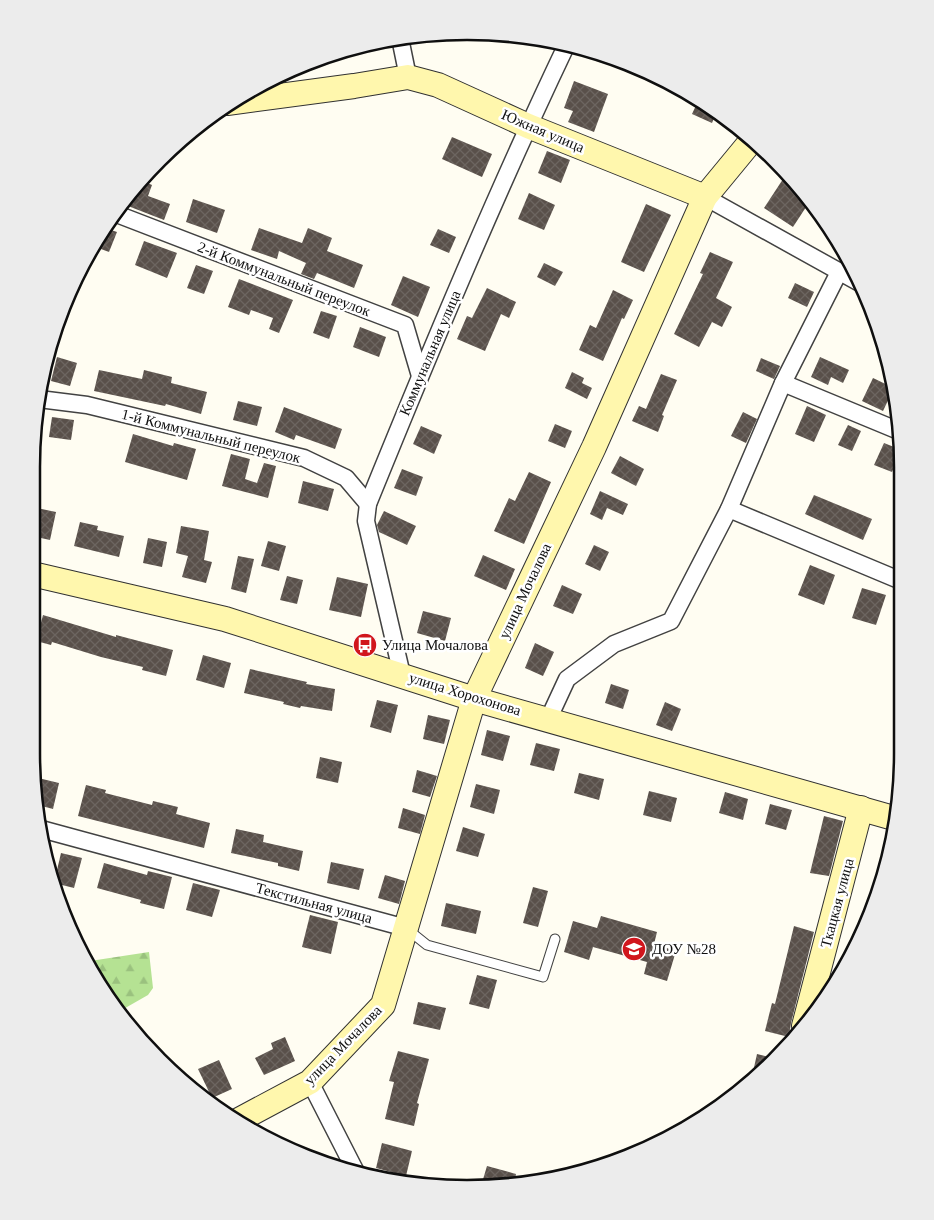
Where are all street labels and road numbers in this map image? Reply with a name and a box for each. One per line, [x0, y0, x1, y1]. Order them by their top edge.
street label: Южная улица [499, 106, 587, 156]
street label: 2-й Коммунальный переулок [195, 239, 373, 320]
street label: Коммунальная улица [396, 288, 464, 418]
street label: 1-й Коммунальный переулок [120, 406, 303, 466]
street label: улица Мочалова [496, 540, 554, 641]
street label: улица Хорохонова [407, 669, 523, 719]
street label: Ткацкая улица [817, 856, 857, 949]
street label: Текстильная улица [254, 880, 374, 926]
street label: улица Мочалова [301, 1002, 385, 1088]

